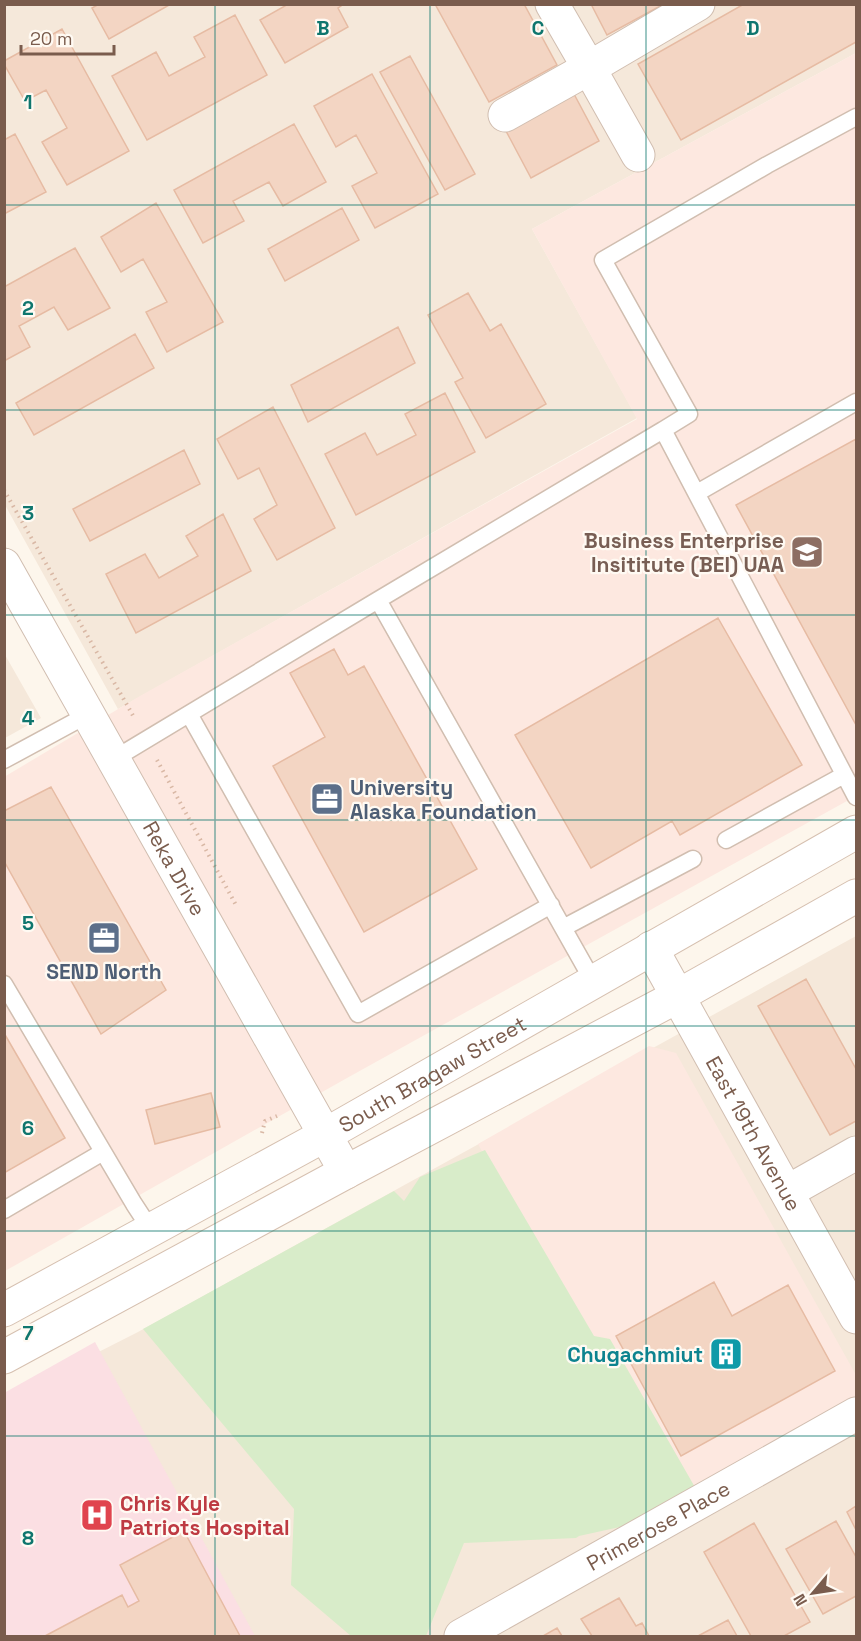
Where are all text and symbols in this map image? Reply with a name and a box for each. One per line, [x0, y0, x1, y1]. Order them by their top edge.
text: B [316, 15, 330, 41]
text: C [532, 15, 545, 41]
text: D [746, 15, 760, 41]
scale bar [21, 18, 114, 56]
text: 20 m [30, 27, 73, 50]
text: 1 [23, 89, 33, 115]
text: 2 [22, 295, 34, 321]
text: 3 [22, 500, 34, 526]
place label: Business Enterprise Insititute (BEI) UAA [584, 527, 784, 578]
school or university icon: Business Enterprise Insititute (BEI) UAA [789, 534, 825, 570]
text: 4 [22, 705, 35, 731]
place label: University Alaska Foundation [350, 774, 537, 825]
office icon: University Alaska Foundation [309, 781, 345, 817]
street label: Reka Drive [137, 816, 212, 920]
text: 5 [22, 910, 34, 936]
office icon: SEND North [86, 920, 122, 956]
place label: SEND North [46, 958, 162, 985]
street label: South Bragaw Street [334, 1010, 531, 1138]
street label: East 19th Avenue [700, 1051, 808, 1216]
text: 6 [22, 1115, 34, 1141]
text: 7 [22, 1320, 34, 1346]
building icon: Chugachmiut [708, 1336, 744, 1372]
place label: Chugachmiut [567, 1341, 703, 1368]
street label: Primerose Place [582, 1474, 734, 1576]
place label: Chris Kyle Patriots Hospital [120, 1490, 290, 1541]
hospital icon: Chris Kyle Patriots Hospital [79, 1497, 115, 1533]
text: 8 [22, 1525, 34, 1551]
north arrow [783, 1563, 843, 1623]
text: N [789, 1590, 812, 1610]

